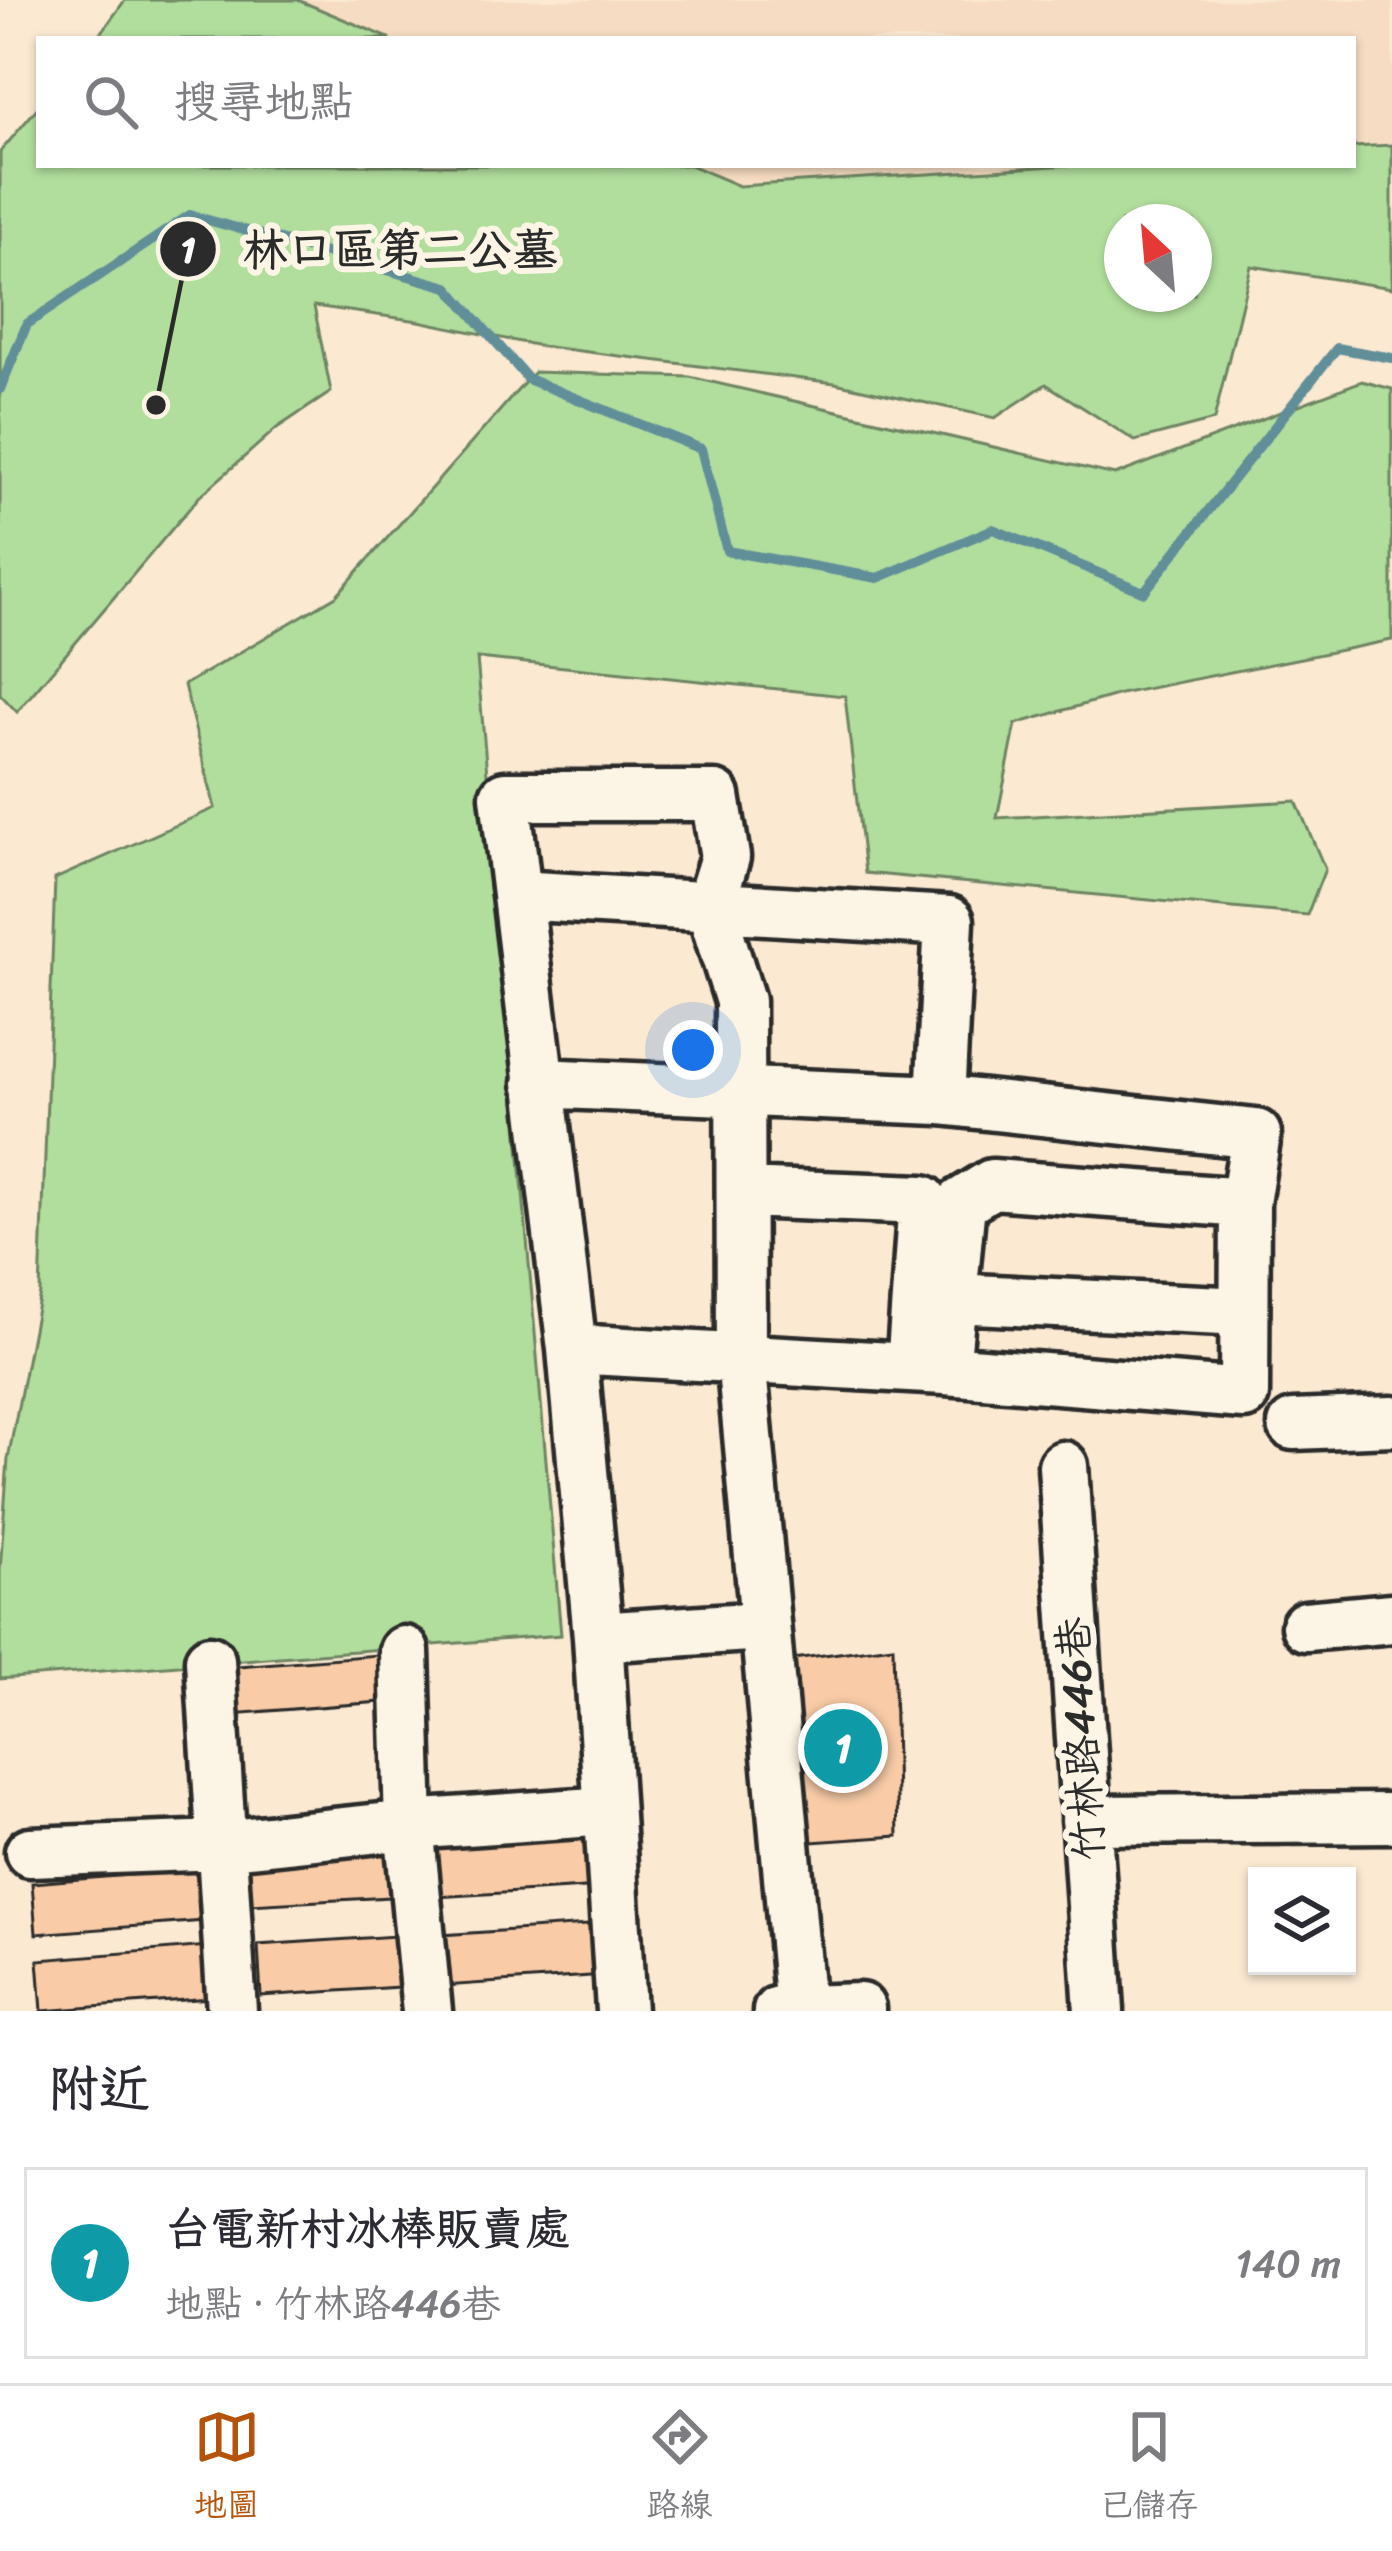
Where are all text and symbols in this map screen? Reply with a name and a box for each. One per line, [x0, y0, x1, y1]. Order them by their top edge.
search box [36, 36, 1356, 168]
text: 搜尋地點 [174, 62, 354, 142]
icon: search [78, 69, 144, 135]
north arrow [1104, 204, 1212, 312]
callout: 林口區第二公墓 [158, 209, 581, 290]
text: 林口區第二公墓 [242, 210, 558, 290]
text: 1 [180, 218, 196, 282]
your location [663, 1020, 723, 1080]
street label: 竹林路446巷 [1036, 1615, 1126, 1863]
pin: 1 [804, 1703, 882, 1793]
map controls [1248, 1867, 1356, 1975]
button: layers [1248, 1867, 1356, 1975]
text: 附近 [48, 2044, 150, 2134]
text: 台電新村冰棒販賣處 [165, 2189, 570, 2269]
text: 1 [82, 2229, 98, 2298]
text: 140 m [1235, 2229, 1341, 2298]
text: 地點 · 竹林路446巷 [165, 2269, 501, 2338]
tab: 地圖 [194, 2404, 260, 2534]
tab: 路線 [647, 2404, 713, 2534]
tab: 已儲存 [1100, 2404, 1199, 2534]

